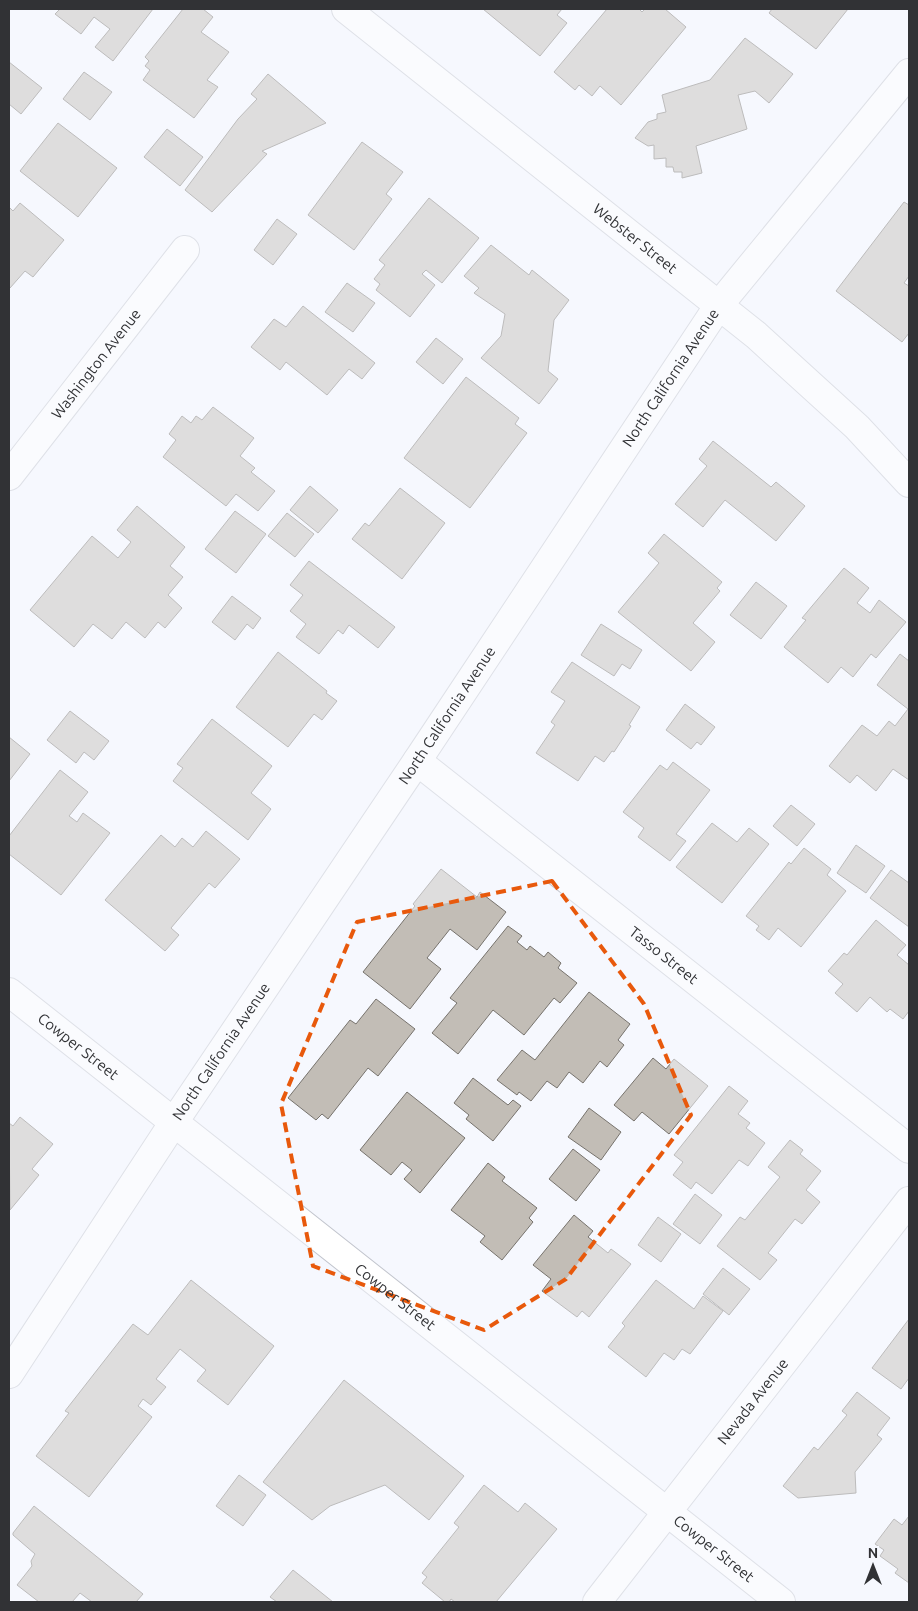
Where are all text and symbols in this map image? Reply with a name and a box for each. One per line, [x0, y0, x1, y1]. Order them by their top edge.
street label: Webster Street [590, 200, 681, 277]
street label: Washington Avenue [48, 305, 144, 422]
street label: North California Avenue [619, 305, 722, 450]
street label: North California Avenue [395, 643, 498, 787]
street label: Tasso Street [626, 923, 702, 987]
street label: North California Avenue [169, 980, 273, 1123]
street label: Cowper Street [35, 1009, 122, 1083]
street label: Cowper Street [352, 1260, 439, 1334]
street label: Nevada Avenue [714, 1355, 791, 1448]
street label: Cowper Street [670, 1511, 758, 1585]
north arrow [848, 1541, 898, 1591]
text: N [868, 1545, 878, 1561]

